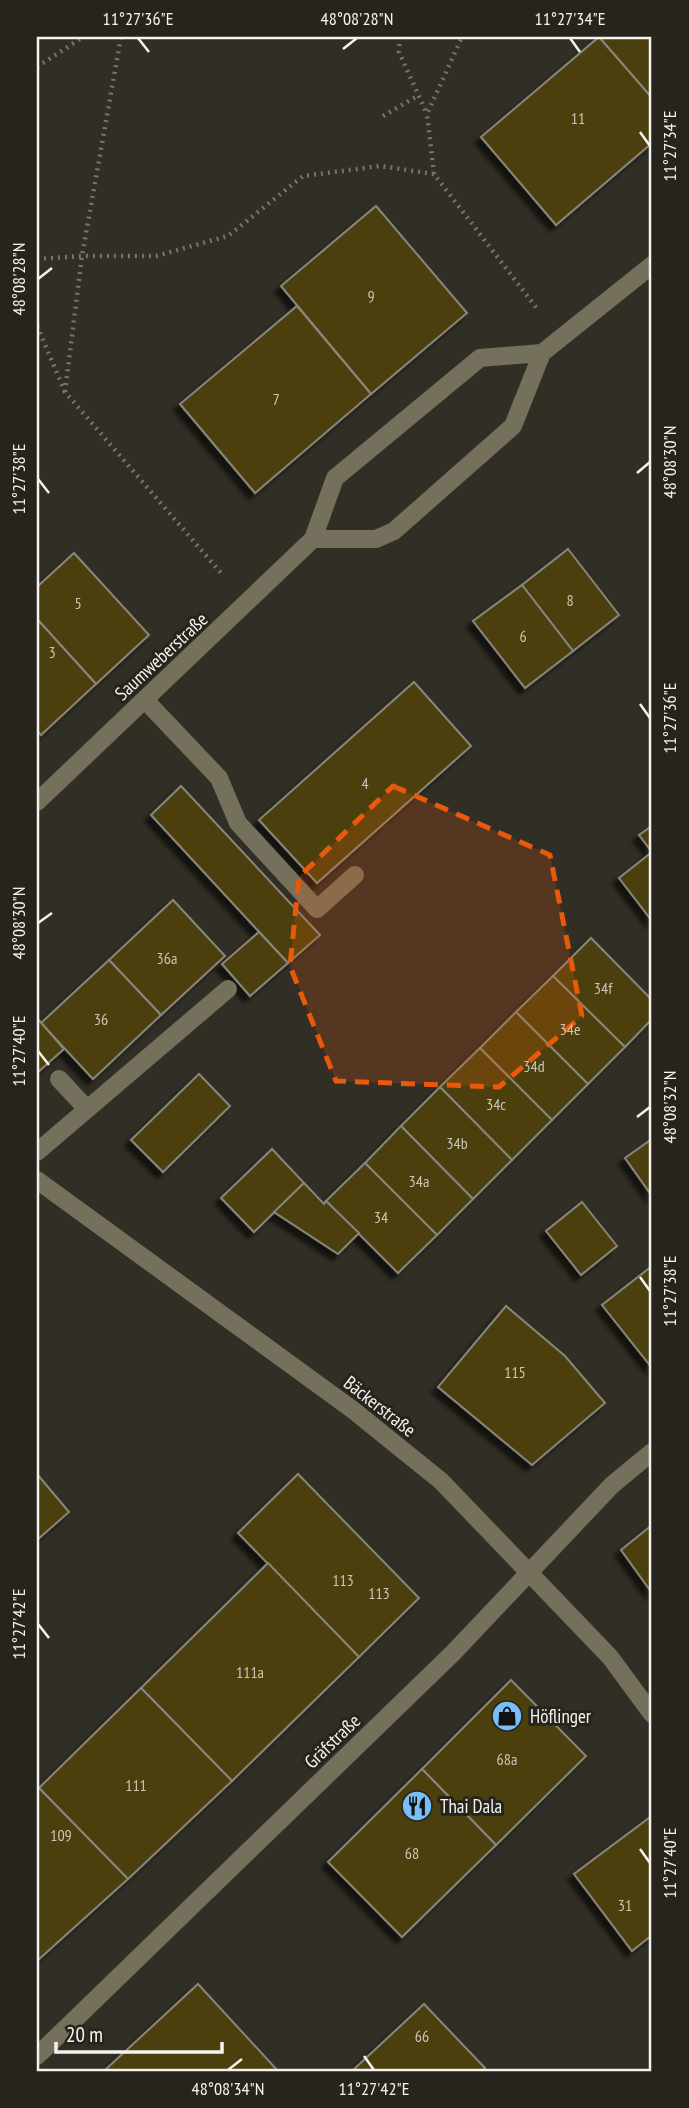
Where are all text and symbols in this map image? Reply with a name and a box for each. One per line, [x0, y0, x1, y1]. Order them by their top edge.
text: 11°27'36"E [103, 7, 173, 30]
text: 48°08'28"N [321, 7, 393, 30]
text: 11°27'34"E [535, 7, 605, 30]
house number: 11 [571, 108, 585, 128]
text: 11°27'34"E [658, 111, 681, 181]
text: 48°08'28"N [7, 243, 30, 315]
house number: 9 [367, 286, 375, 306]
house number: 7 [272, 389, 280, 409]
text: 48°08'30"N [658, 426, 681, 498]
text: 11°27'38"E [7, 444, 30, 514]
house number: 8 [566, 590, 574, 610]
house number: 5 [74, 593, 82, 613]
street label: Saumweberstraße [110, 607, 212, 705]
house number: 6 [519, 626, 527, 646]
house number: 3 [48, 642, 56, 662]
text: 11°27'36"E [658, 683, 681, 753]
house number: 4 [361, 773, 369, 793]
text: 48°08'30"N [7, 887, 30, 959]
house number: 36a [157, 948, 177, 968]
house number: 34f [594, 978, 613, 998]
house number: 36 [94, 1009, 108, 1029]
text: 11°27'40"E [7, 1016, 30, 1086]
house number: 34e [559, 1019, 581, 1039]
house number: 34d [523, 1056, 545, 1076]
text: 48°08'32"N [658, 1071, 681, 1143]
house number: 34c [486, 1094, 506, 1114]
house number: 34b [446, 1133, 468, 1153]
house number: 34a [409, 1171, 429, 1191]
house number: 34 [374, 1207, 388, 1227]
text: 11°27'38"E [658, 1256, 681, 1326]
house number: 115 [504, 1362, 526, 1382]
street label: Bäckerstraße [339, 1370, 421, 1442]
house number: 113 [332, 1570, 354, 1590]
house number: 113 [368, 1583, 390, 1603]
text: 11°27'42"E [7, 1589, 30, 1659]
house number: 111a [236, 1662, 264, 1682]
shop icon: Höflinger [490, 1699, 524, 1733]
place label: Höflinger [530, 1704, 592, 1728]
street label: Gräfstraße [299, 1708, 365, 1773]
house number: 68a [497, 1749, 517, 1769]
house number: 111 [125, 1775, 147, 1795]
restaurant icon: Thai Dala [400, 1789, 434, 1823]
place label: Thai Dala [440, 1794, 502, 1818]
house number: 109 [50, 1825, 72, 1845]
text: 11°27'40"E [658, 1828, 681, 1898]
house number: 68 [405, 1843, 419, 1863]
house number: 31 [618, 1895, 632, 1915]
scale bar [56, 2010, 222, 2054]
text: 20 m [66, 2021, 103, 2048]
house number: 66 [415, 2026, 429, 2046]
text: 48°08'34"N [192, 2077, 264, 2100]
text: 11°27'42"E [339, 2077, 409, 2100]

